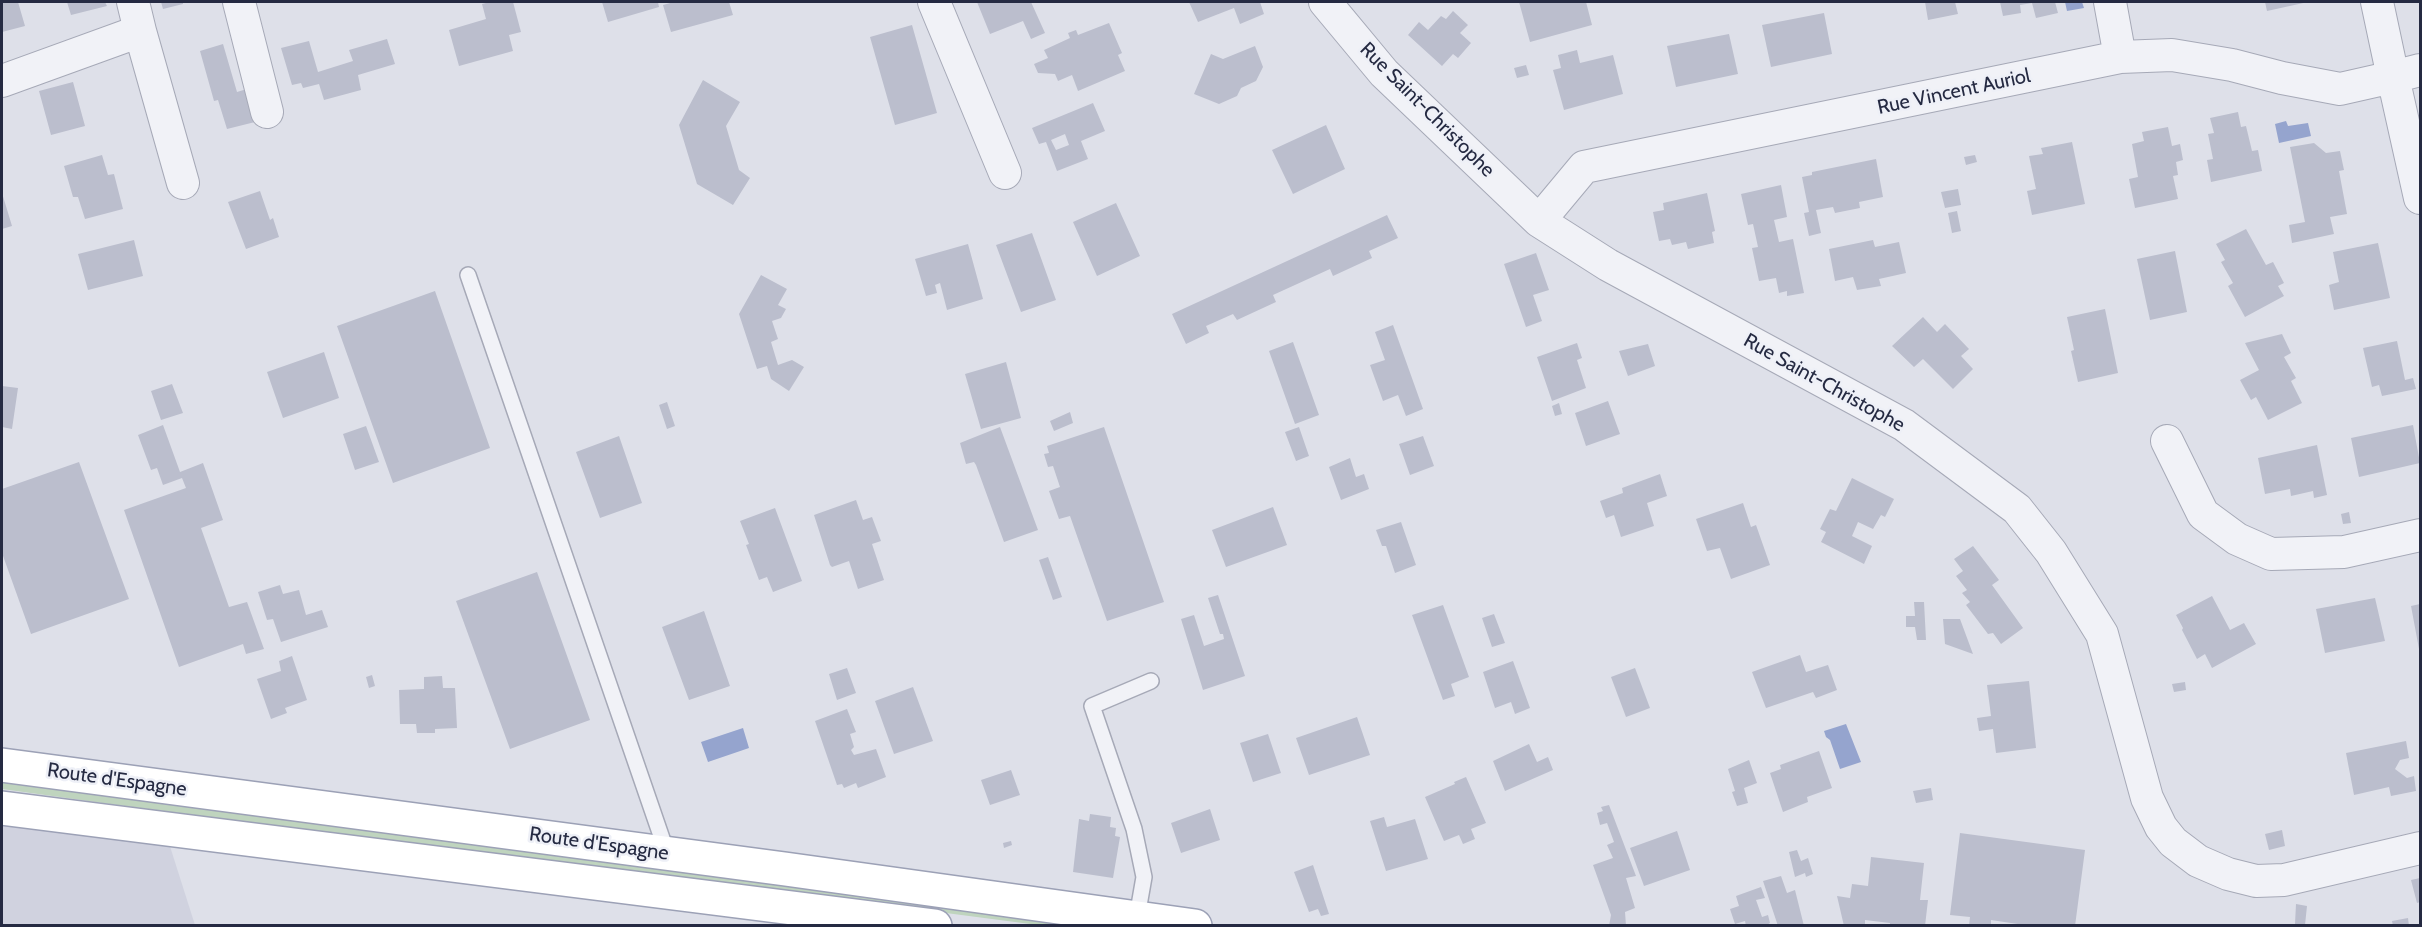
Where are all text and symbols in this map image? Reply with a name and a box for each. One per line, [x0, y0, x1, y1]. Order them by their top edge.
street label: Rue Saint-Christophe [1355, 38, 1499, 182]
street label: Rue Vincent Auriol [1875, 64, 2033, 120]
street label: Rue Saint-Christophe [1739, 329, 1909, 437]
street label: Route d'Espagne [46, 758, 188, 802]
street label: Route d'Espagne [528, 822, 670, 866]

